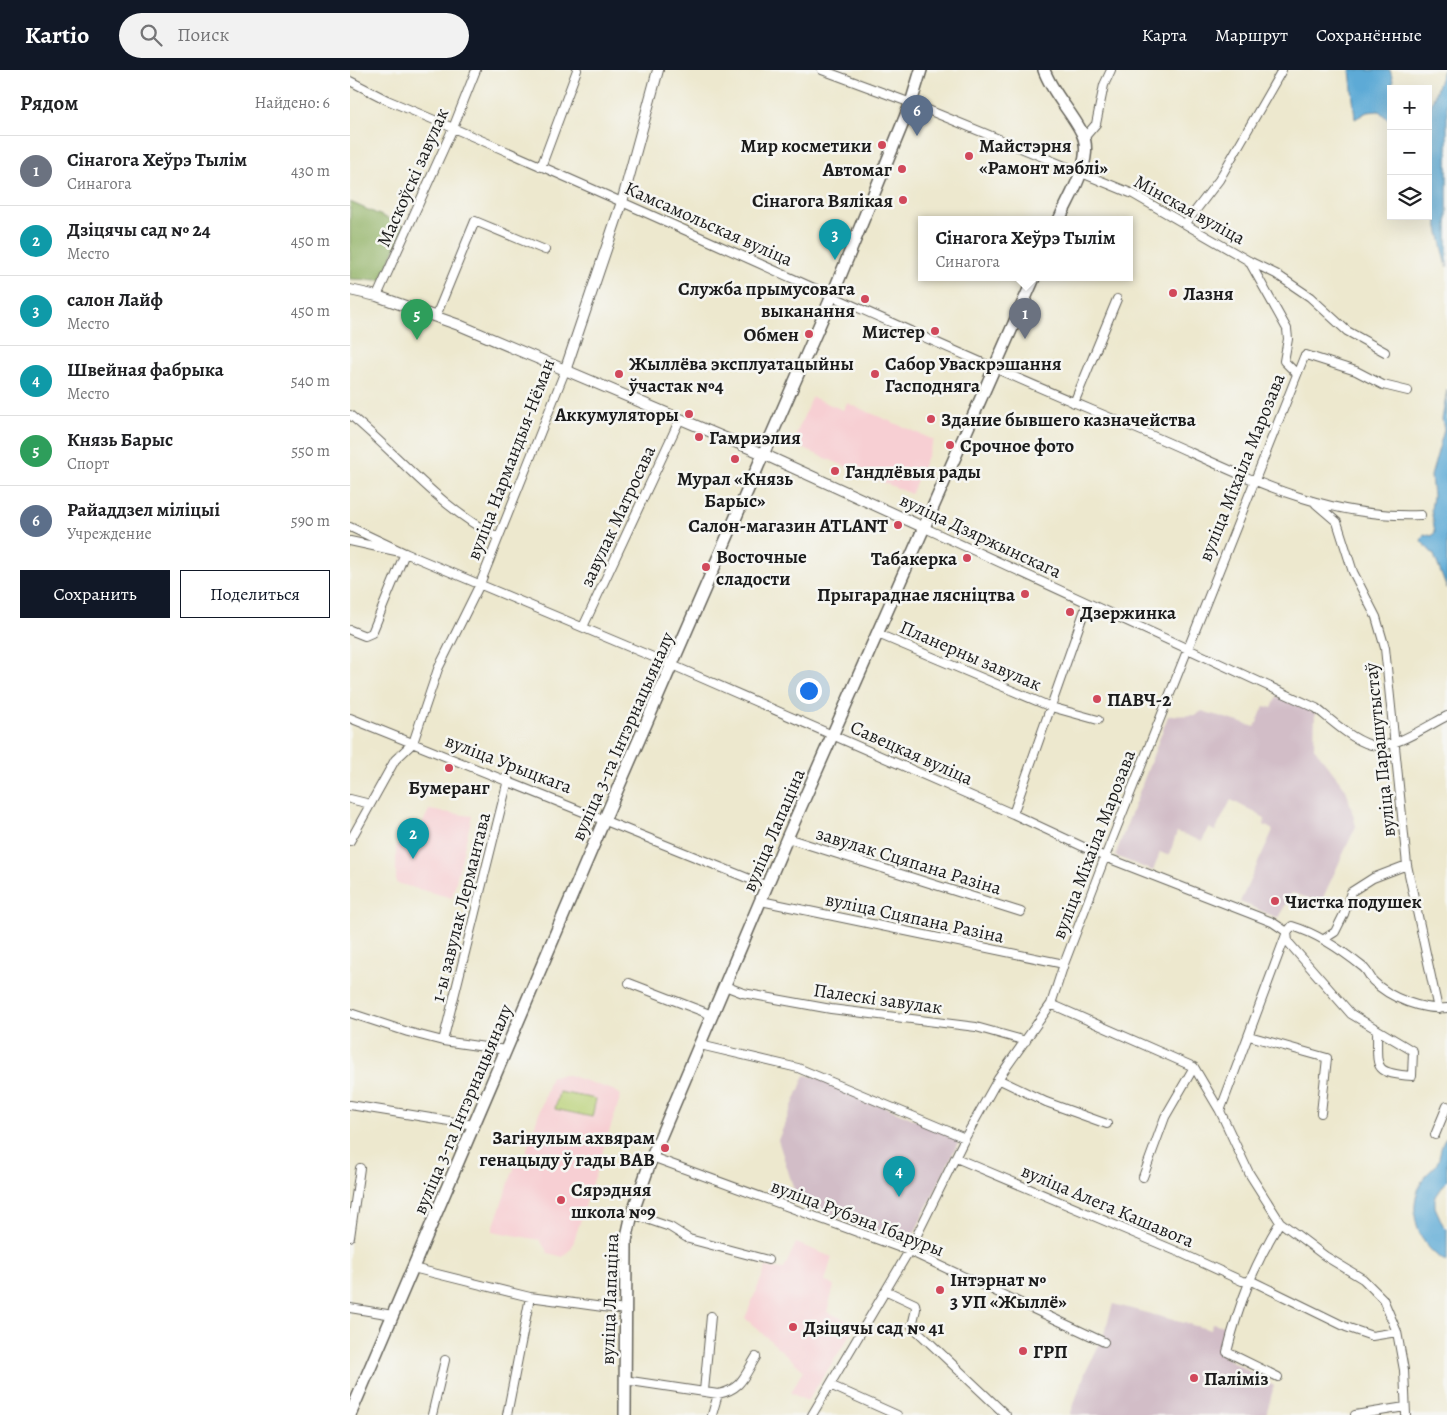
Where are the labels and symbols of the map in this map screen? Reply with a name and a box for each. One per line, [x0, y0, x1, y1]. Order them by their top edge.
pin: 6 [901, 95, 933, 136]
street label: Маскоўскі завулак [371, 104, 455, 251]
place label: Мир косметики [741, 133, 872, 159]
place label: Майстэрня «Рамонт мэблі» [979, 133, 1109, 181]
marker: Мир косметики [876, 139, 888, 151]
marker: Майстэрня «Рамонт мэблі» [963, 150, 975, 162]
place label: Автомаг [822, 157, 893, 183]
marker: Автомаг [896, 163, 908, 175]
street label: Мінская вуліца [1129, 169, 1250, 251]
street label: Камсамольская вуліца [620, 175, 797, 273]
place label: Сінагога Вялікая [752, 188, 893, 214]
marker: Сінагога Вялікая [897, 194, 909, 206]
pin: 3 [819, 219, 851, 260]
place label: Служба прымусовага выканання [678, 276, 856, 324]
place label: Лазня [1183, 281, 1234, 307]
marker: Лазня [1167, 287, 1179, 299]
marker: Служба прымусовага выканання [859, 293, 871, 305]
pin: 1 [1009, 298, 1041, 339]
pin: 5 [401, 299, 433, 340]
place label: Мистер [862, 319, 925, 345]
place label: Обмен [743, 322, 799, 348]
marker: Мистер [929, 325, 941, 337]
marker: Обмен [803, 328, 815, 340]
place label: Жыллёва эксплуатацыйны ўчастак №4 [628, 351, 854, 399]
place label: Сабор Уваскрэшання Гасподняга [885, 351, 1062, 399]
street label: вуліца Нармандыя-Нёман [460, 355, 561, 564]
marker: Жыллёва эксплуатацыйны ўчастак №4 [613, 368, 625, 380]
marker: Сабор Уваскрэшання Гасподняга [869, 368, 881, 380]
street label: вуліца Міхаіла Марозава [1192, 369, 1292, 565]
place label: Аккумуляторы [554, 402, 679, 428]
place label: Здание бывшего казначейства [941, 407, 1197, 433]
marker: Аккумуляторы [683, 408, 695, 420]
marker: Здание бывшего казначейства [925, 413, 937, 425]
place label: Гамриэлия [709, 425, 801, 451]
marker: Гамриэлия [693, 431, 705, 443]
place label: Срочное фото [960, 433, 1075, 459]
marker: Срочное фото [944, 439, 956, 451]
street label: завулак Матросава [574, 441, 662, 592]
marker: Мурал «Князь Барыс» [729, 453, 741, 465]
place label: Гандлёвыя рады [845, 459, 981, 485]
marker: Гандлёвыя рады [829, 465, 841, 477]
place label: Мурал «Князь Барыс» [677, 466, 793, 514]
street label: вуліца Дзяржынскага [895, 487, 1066, 585]
place label: Салон-магазин ATLANT [688, 513, 888, 539]
marker: Салон-магазин ATLANT [892, 519, 904, 531]
place label: Восточные сладости [716, 544, 807, 592]
place label: Табакерка [871, 546, 958, 572]
marker: Табакерка [961, 552, 973, 564]
marker: Восточные сладости [700, 561, 712, 573]
place label: Прыгараднае лясніцтва [817, 582, 1016, 608]
marker: Прыгараднае лясніцтва [1019, 588, 1031, 600]
place label: Дзержинка [1080, 600, 1177, 626]
marker: Дзержинка [1064, 606, 1076, 618]
street label: Планерны завулак [896, 614, 1046, 698]
street label: вуліца 3-га Інтэрнацыяналу [565, 628, 681, 845]
street label: вуліца Парашутыстаў [1358, 661, 1402, 838]
your location [796, 678, 822, 704]
place label: ПАВЧ-2 [1107, 687, 1171, 713]
marker: ПАВЧ-2 [1091, 693, 1103, 705]
street label: Савецкая вуліца [846, 714, 977, 792]
street label: вуліца Урыцкага [441, 728, 576, 800]
street label: вуліца Міхаіла Марозава [1046, 746, 1142, 943]
marker: Бумеранг [443, 762, 455, 774]
street label: вуліца Лапаціна [736, 765, 812, 896]
place label: Бумеранг [408, 775, 490, 801]
street label: 1-ы завулак Лермантава [425, 809, 497, 1005]
pin: 2 [397, 818, 429, 859]
street label: завулак Сцяпана Разіна [813, 820, 1005, 902]
street label: вуліца Сцяпана Разіна [823, 886, 1007, 950]
place label: Чистка подушек [1285, 889, 1422, 915]
marker: Чистка подушек [1269, 895, 1281, 907]
street label: Палескі завулак [812, 977, 944, 1021]
street label: вуліца 3-га Інтэрнацыяналу [407, 1000, 519, 1219]
place label: Загінулым ахвярам генацыду ў гады ВАВ [479, 1125, 655, 1173]
marker: Загінулым ахвярам генацыду ў гады ВАВ [659, 1142, 671, 1154]
pin: 4 [883, 1156, 915, 1197]
street label: вуліца Алега Кашавога [1017, 1158, 1198, 1254]
street label: вуліца Рубэна Ібаруры [767, 1173, 948, 1263]
place label: Сярэдняя школа №9 [571, 1177, 656, 1225]
marker: Сярэдняя школа №9 [555, 1194, 567, 1206]
street label: вуліца Лапаціна [595, 1233, 625, 1365]
place label: Інтэрнат № 3 УП «Жыллё» [950, 1267, 1067, 1315]
marker: Інтэрнат № 3 УП «Жыллё» [934, 1284, 946, 1296]
place label: Дзіцячы сад № 41 [803, 1315, 944, 1341]
marker: Дзіцячы сад № 41 [787, 1321, 799, 1333]
place label: ГРП [1033, 1339, 1068, 1365]
marker: ГРП [1017, 1345, 1029, 1357]
place label: Паліміз [1204, 1366, 1268, 1392]
marker: Паліміз [1188, 1372, 1200, 1384]

